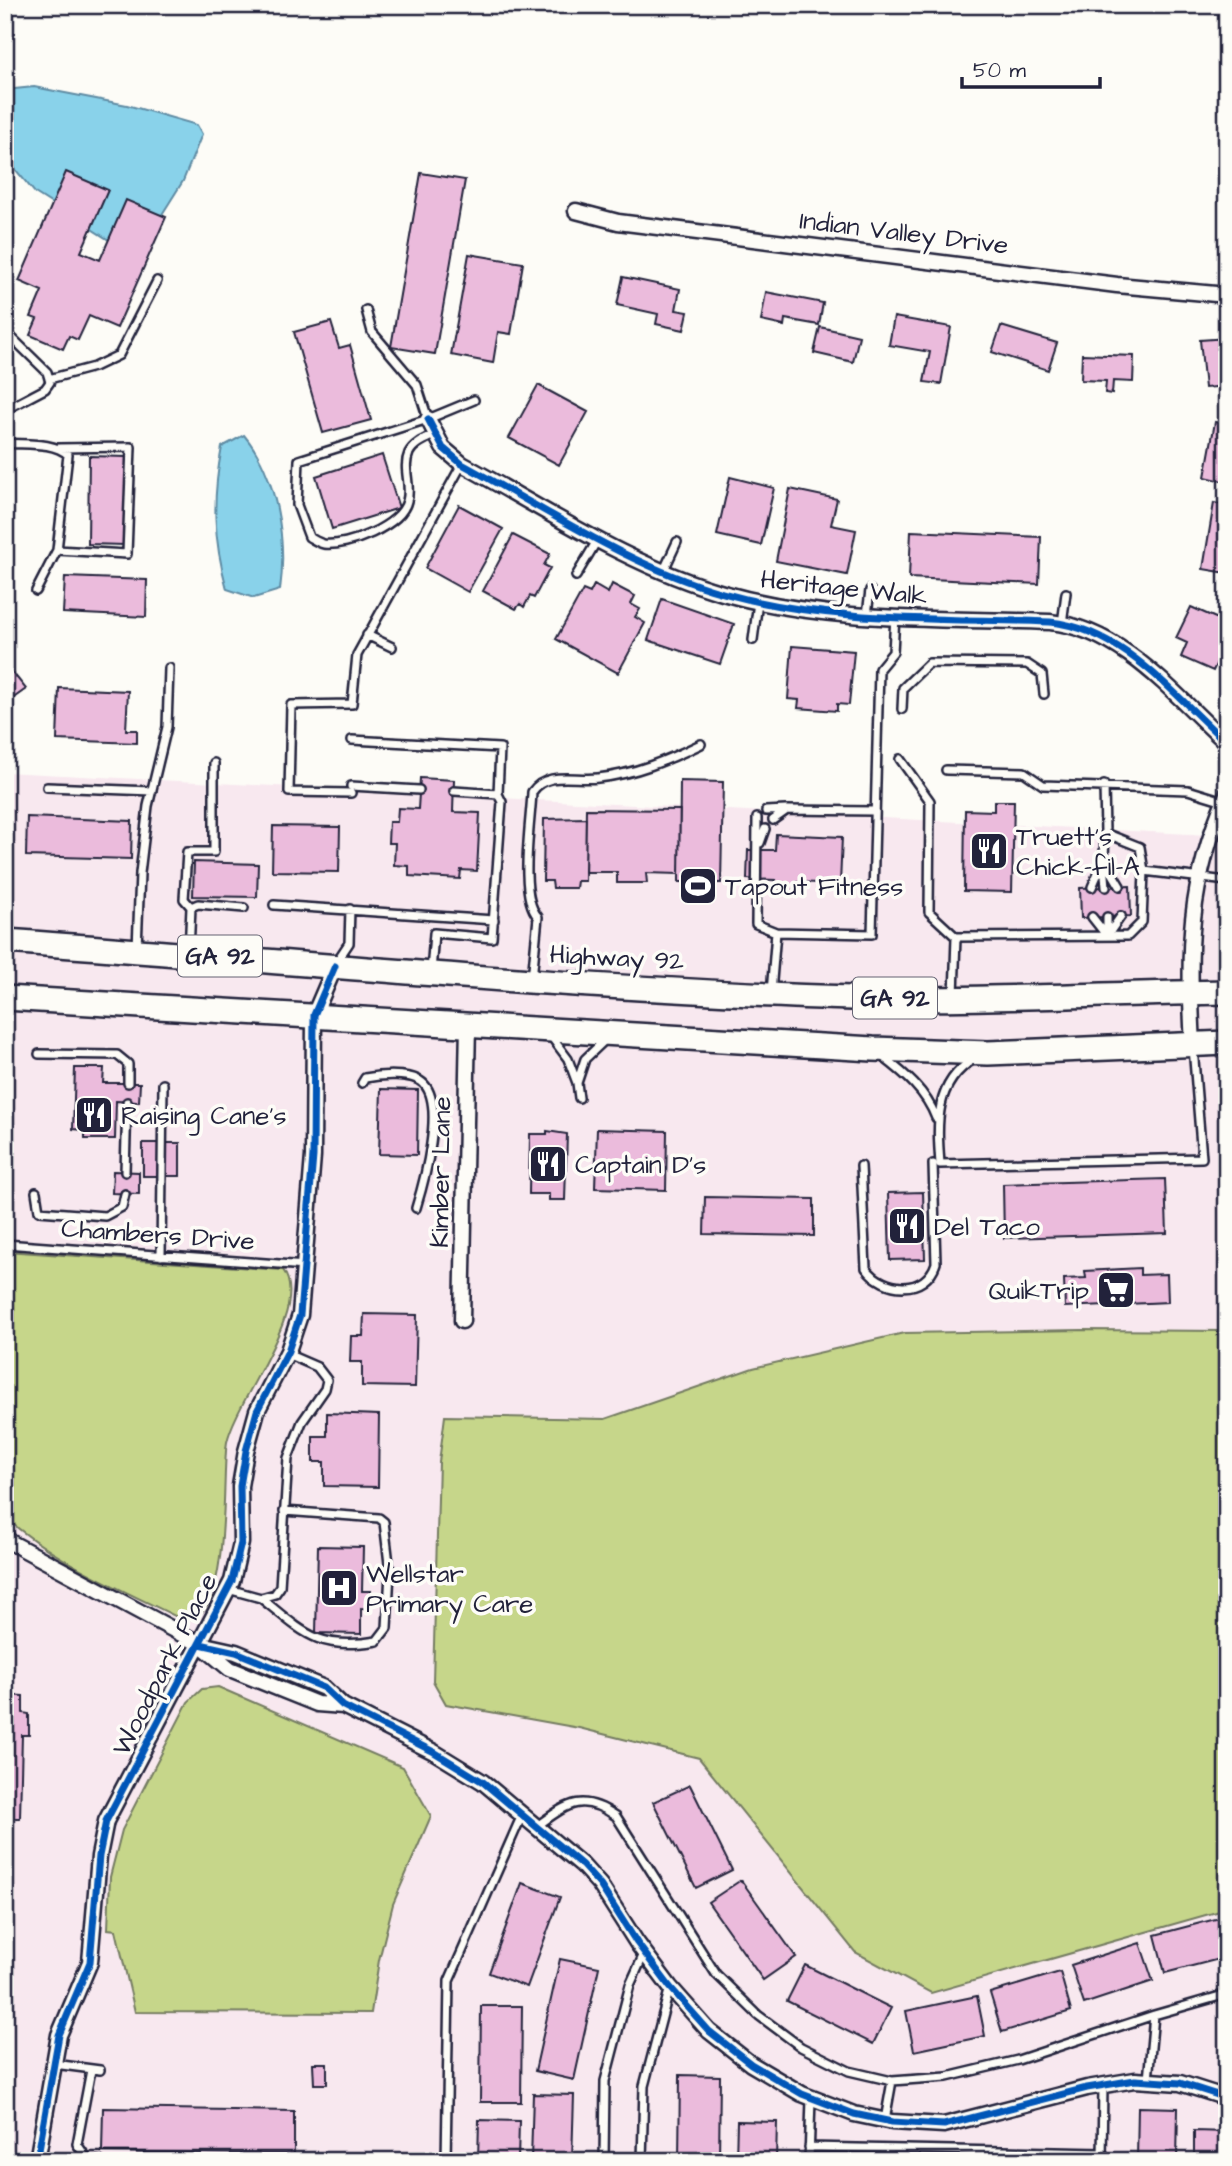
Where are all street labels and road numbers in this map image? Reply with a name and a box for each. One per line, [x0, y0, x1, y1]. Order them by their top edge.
street label: Indian Valley Drive [797, 202, 1010, 266]
street label: Heritage Walk [759, 561, 929, 617]
road number: GA 92 [178, 936, 262, 976]
street label: Highway 92 [549, 937, 685, 981]
road number: GA 92 [853, 978, 937, 1018]
street label: Kimber Lane [422, 1096, 460, 1248]
street label: Chambers Drive [60, 1210, 256, 1260]
street label: Woodpark Place [103, 1567, 226, 1762]

